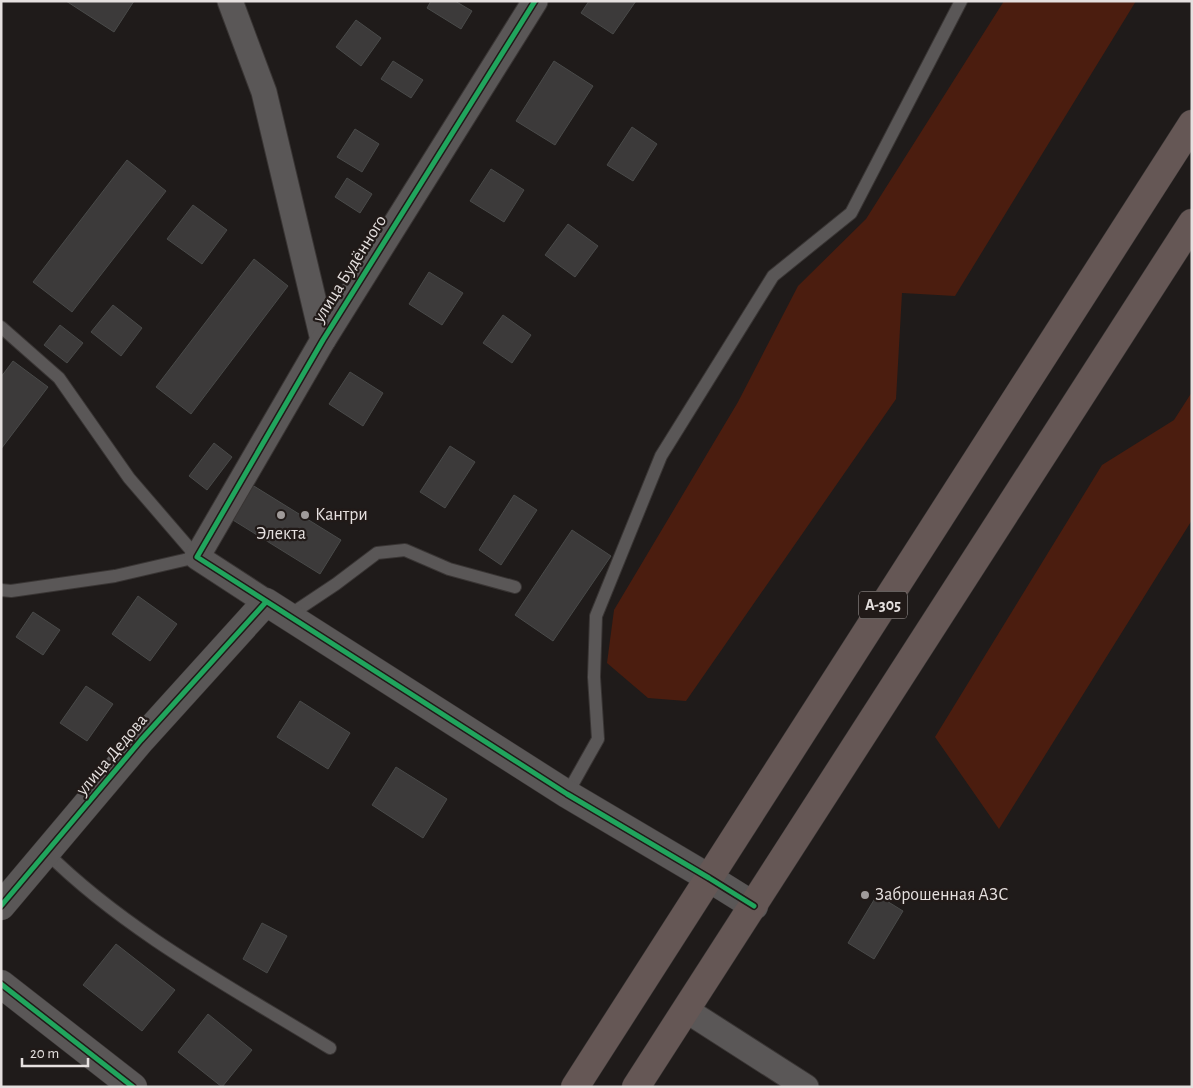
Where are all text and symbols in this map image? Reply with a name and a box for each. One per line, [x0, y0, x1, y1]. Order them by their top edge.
street label: улица Будённого [309, 212, 390, 327]
place label: Кантри [315, 506, 368, 524]
marker: Электа [275, 509, 287, 521]
marker: Кантри [299, 509, 311, 521]
place label: Электа [256, 525, 306, 543]
road number: А-305 [859, 592, 907, 618]
street label: улица Дедова [72, 711, 151, 800]
place label: Заброшенная АЗС [875, 885, 1008, 904]
marker: Заброшенная АЗС [859, 889, 871, 901]
scale bar [22, 1036, 89, 1068]
text: 20 m [30, 1046, 59, 1061]

